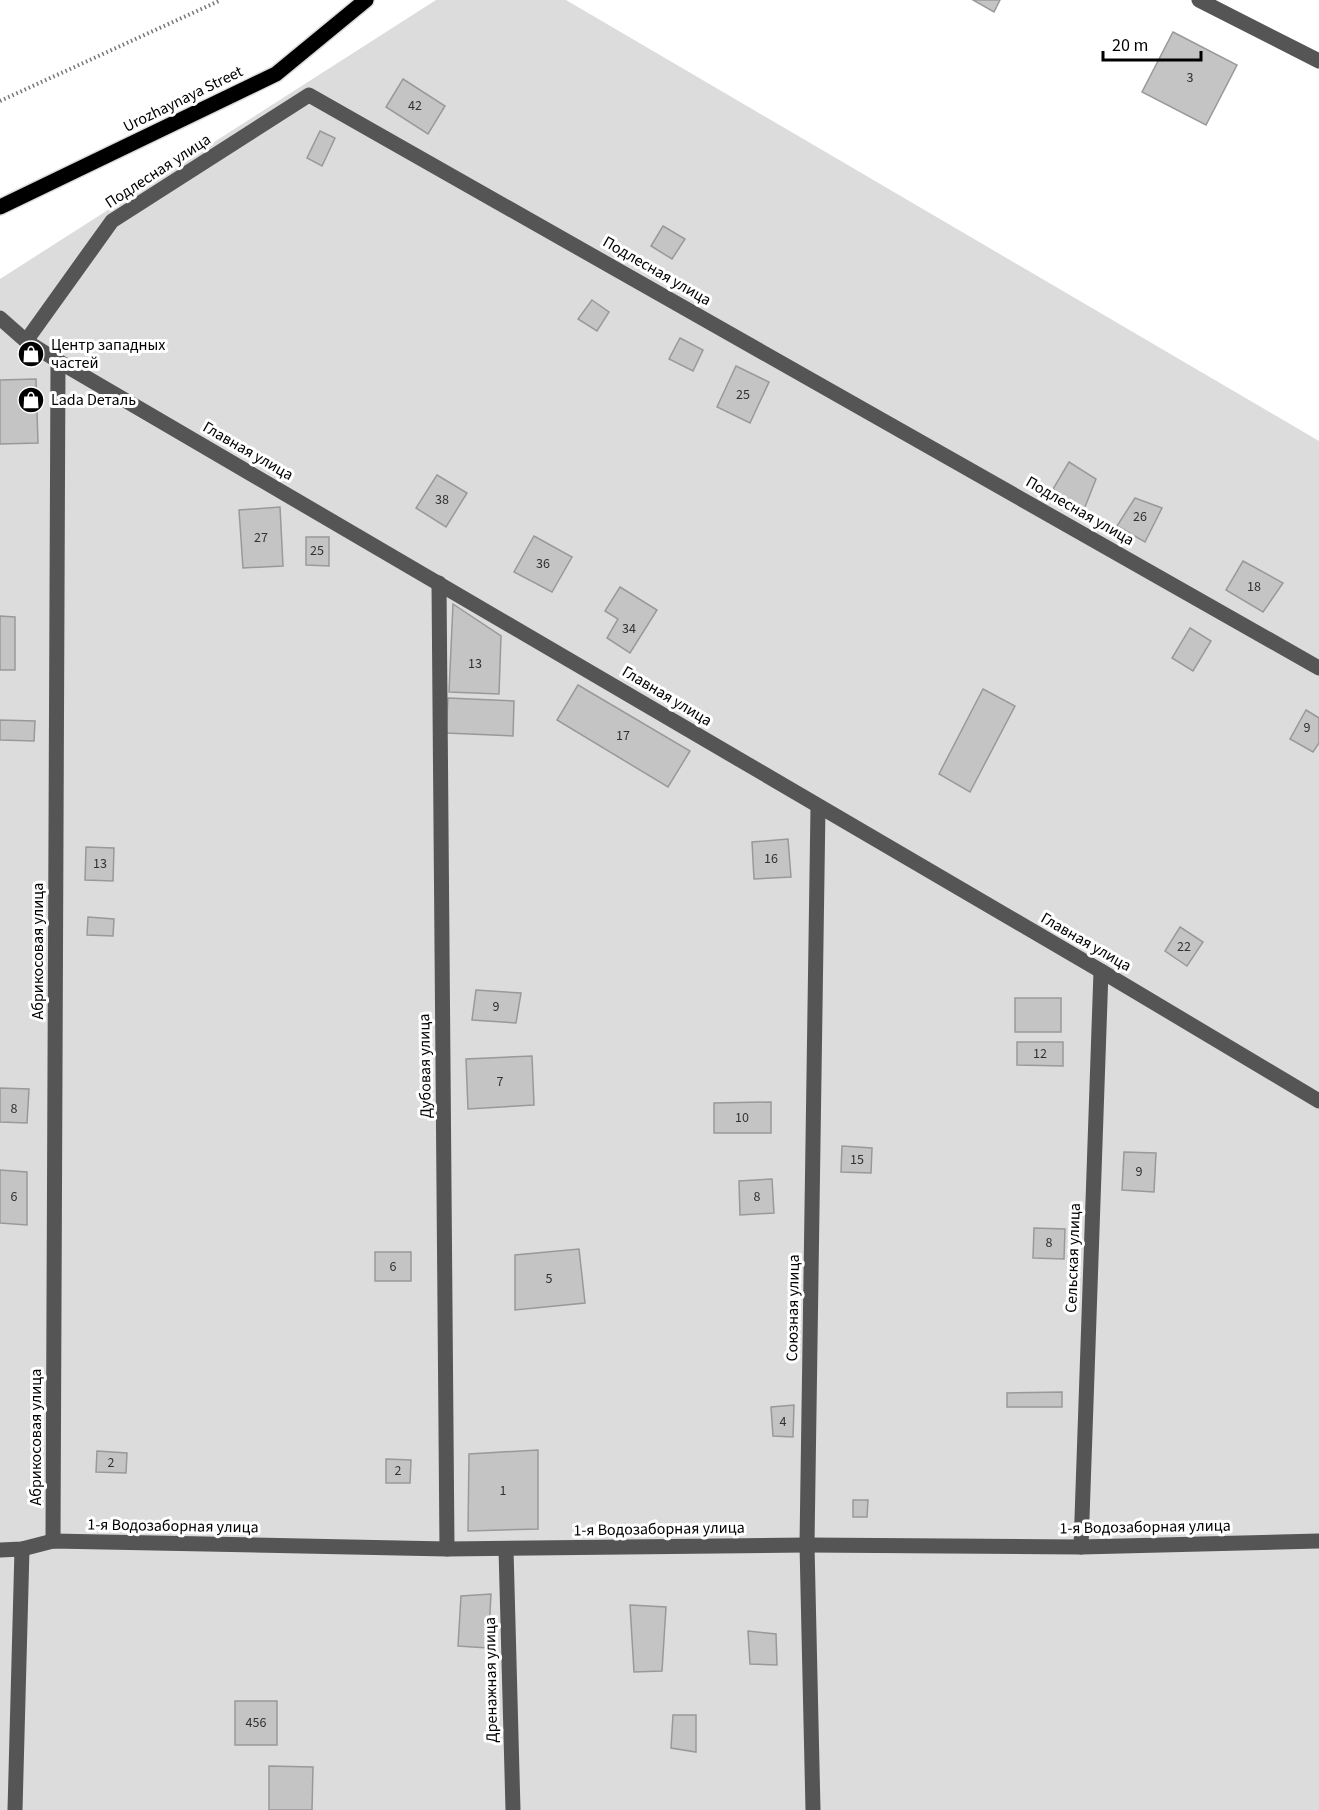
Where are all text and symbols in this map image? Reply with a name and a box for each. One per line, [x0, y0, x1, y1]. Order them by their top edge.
scale bar [1103, 24, 1200, 62]
text: 20 m [1112, 33, 1148, 58]
street label: Urozhaynaya Street [119, 60, 247, 138]
house number: 3 [1187, 68, 1194, 88]
house number: 42 [408, 96, 422, 116]
street label: Подлесная улица [101, 129, 215, 213]
street label: Подлесная улица [599, 231, 715, 311]
place label: Центр западных частей [51, 334, 165, 374]
shop icon: Центр западных частей [16, 339, 46, 369]
shop icon: Lada Dеталь [16, 385, 46, 415]
house number: 25 [736, 385, 750, 405]
place label: Lada Dеталь [51, 389, 136, 411]
street label: Главная улица [199, 416, 297, 486]
street label: Подлесная улица [1022, 471, 1138, 551]
house number: 38 [435, 490, 449, 510]
house number: 26 [1133, 507, 1147, 527]
house number: 27 [254, 528, 268, 548]
house number: 25 [310, 541, 324, 561]
house number: 36 [536, 554, 550, 574]
house number: 18 [1247, 577, 1261, 597]
house number: 34 [622, 619, 636, 639]
house number: 13 [468, 654, 482, 674]
street label: Главная улица [618, 660, 716, 732]
house number: 9 [1304, 718, 1311, 738]
house number: 17 [616, 726, 630, 746]
house number: 16 [764, 849, 778, 869]
house number: 13 [93, 854, 107, 874]
street label: Абрикосовая улица [27, 883, 49, 1019]
street label: Главная улица [1037, 907, 1135, 977]
house number: 22 [1177, 937, 1191, 957]
house number: 9 [493, 997, 500, 1017]
street label: Дубовая улица [413, 1013, 437, 1119]
house number: 12 [1033, 1044, 1047, 1064]
house number: 7 [497, 1072, 504, 1092]
house number: 8 [11, 1099, 18, 1119]
house number: 10 [735, 1108, 749, 1128]
house number: 15 [850, 1150, 864, 1170]
house number: 9 [1136, 1162, 1143, 1182]
house number: 6 [11, 1187, 18, 1207]
house number: 8 [754, 1187, 761, 1207]
street label: Сельская улица [1060, 1203, 1086, 1313]
house number: 8 [1046, 1233, 1053, 1253]
street label: Союзная улица [781, 1254, 805, 1362]
house number: 6 [390, 1257, 397, 1277]
house number: 5 [546, 1269, 553, 1289]
street label: Абрикосовая улица [25, 1369, 47, 1505]
house number: 4 [780, 1412, 787, 1432]
house number: 2 [108, 1453, 115, 1473]
house number: 2 [395, 1461, 402, 1481]
house number: 1 [500, 1481, 507, 1501]
street label: 1-я Водозаборная улица [87, 1514, 259, 1538]
street label: 1-я Водозаборная улица [1059, 1515, 1231, 1539]
street label: 1-я Водозаборная улица [573, 1517, 745, 1541]
street label: Дренажная улица [479, 1617, 503, 1743]
house number: 456 [246, 1713, 266, 1733]

